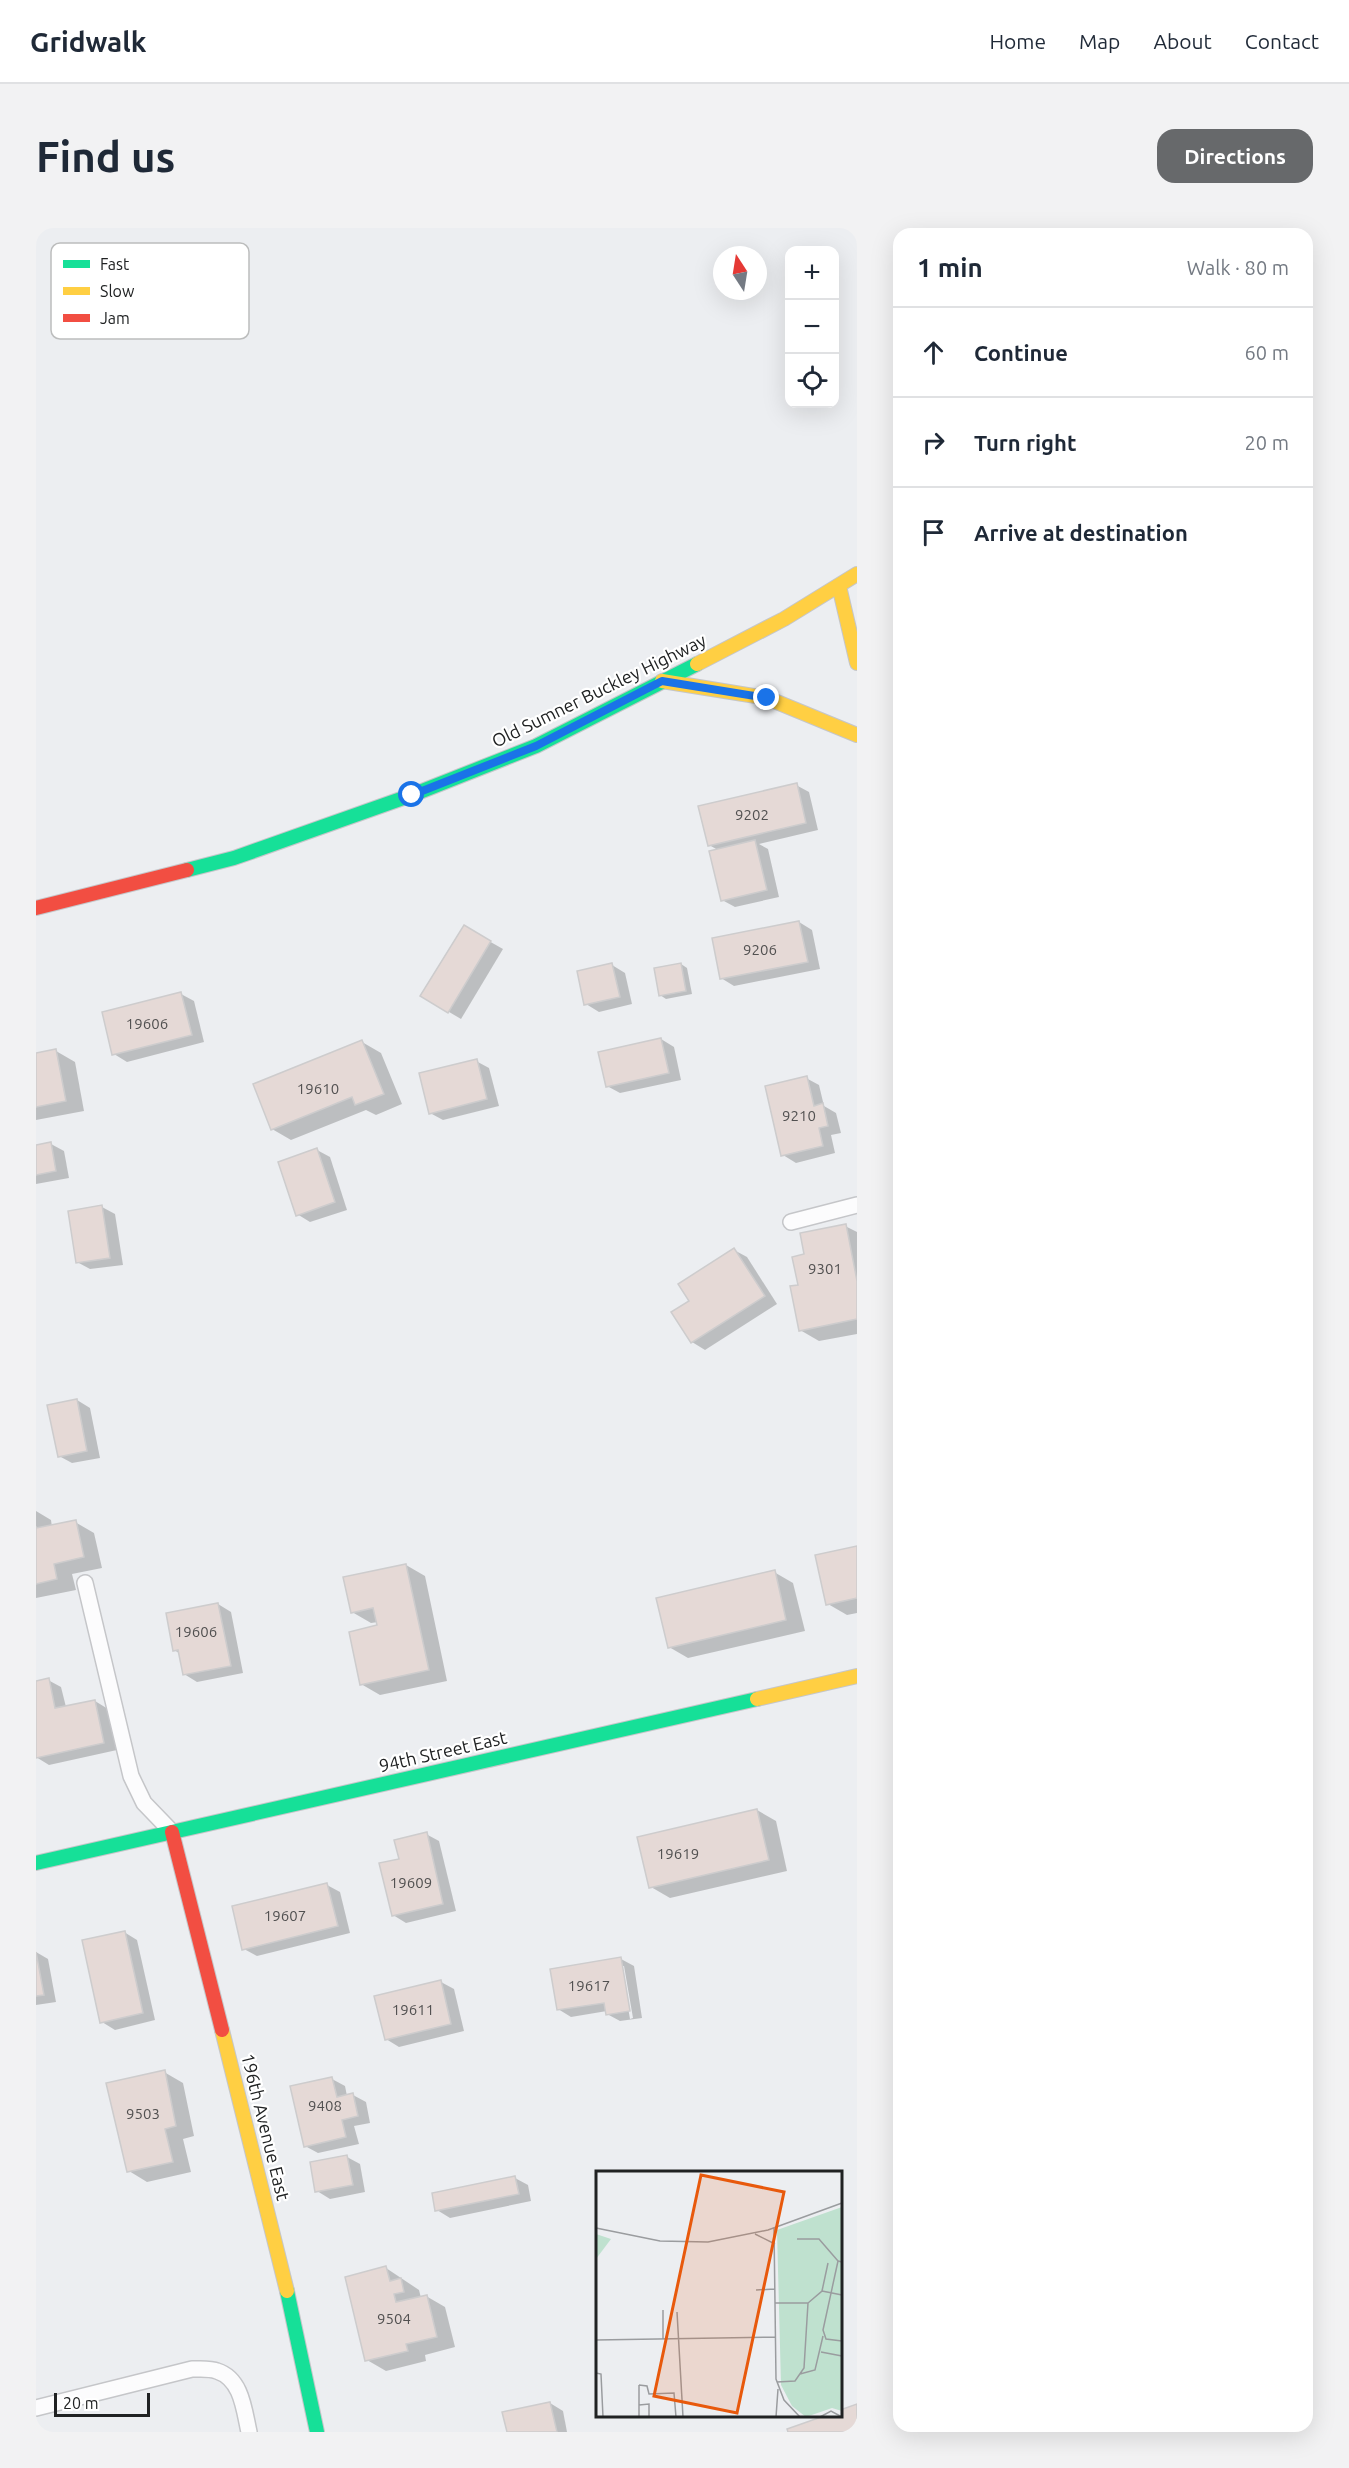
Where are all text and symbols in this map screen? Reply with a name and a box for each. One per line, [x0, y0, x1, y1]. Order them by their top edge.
text: Gridwalk [30, 26, 147, 57]
text: Home [989, 29, 1046, 53]
text: Map [1079, 29, 1120, 53]
text: About [1153, 29, 1212, 53]
text: Contact [1245, 29, 1319, 53]
button: Directions [1157, 129, 1313, 183]
text: Find us [36, 133, 175, 180]
legend [51, 243, 249, 339]
north arrow [713, 246, 767, 300]
map controls [785, 246, 839, 408]
button: + [785, 246, 839, 300]
text: 1 min [917, 253, 983, 282]
text: Fast [100, 255, 130, 273]
text: Walk · 80 m [1187, 256, 1289, 279]
text: Slow [100, 282, 135, 300]
button: − [785, 300, 839, 354]
text: Jam [100, 309, 130, 327]
icon: ahead [917, 336, 950, 369]
text: Continue [974, 340, 1068, 365]
text: 60 m [1245, 341, 1289, 364]
button: locate [785, 354, 839, 408]
icon: right [917, 426, 950, 459]
text: Turn right [974, 430, 1076, 455]
text: 20 m [1245, 431, 1289, 454]
icon: arrive [917, 516, 950, 549]
text: Arrive at destination [974, 520, 1188, 545]
street label: Old Sumner Buckley Highway [488, 629, 709, 751]
route end [753, 684, 779, 710]
route start [398, 781, 424, 807]
house number: 9202 [735, 806, 769, 823]
house number: 9206 [743, 941, 777, 958]
house number: 19606 [126, 1015, 168, 1032]
house number: 19610 [297, 1080, 339, 1097]
house number: 9210 [782, 1107, 816, 1124]
house number: 9301 [808, 1260, 842, 1277]
house number: 19606 [175, 1623, 217, 1640]
street label: 94th Street East [377, 1727, 509, 1775]
house number: 19619 [657, 1845, 699, 1862]
house number: 19609 [390, 1874, 432, 1891]
house number: 19607 [264, 1907, 306, 1924]
house number: 19617 [568, 1977, 610, 1994]
house number: 19611 [392, 2001, 434, 2018]
street label: 196th Avenue East [238, 2051, 294, 2202]
house number: 9408 [308, 2097, 342, 2114]
house number: 9503 [126, 2105, 160, 2122]
inset map [596, 2171, 842, 2417]
house number: 9504 [377, 2310, 411, 2327]
scale bar [54, 2390, 150, 2418]
text: 20 m [63, 2394, 99, 2412]

